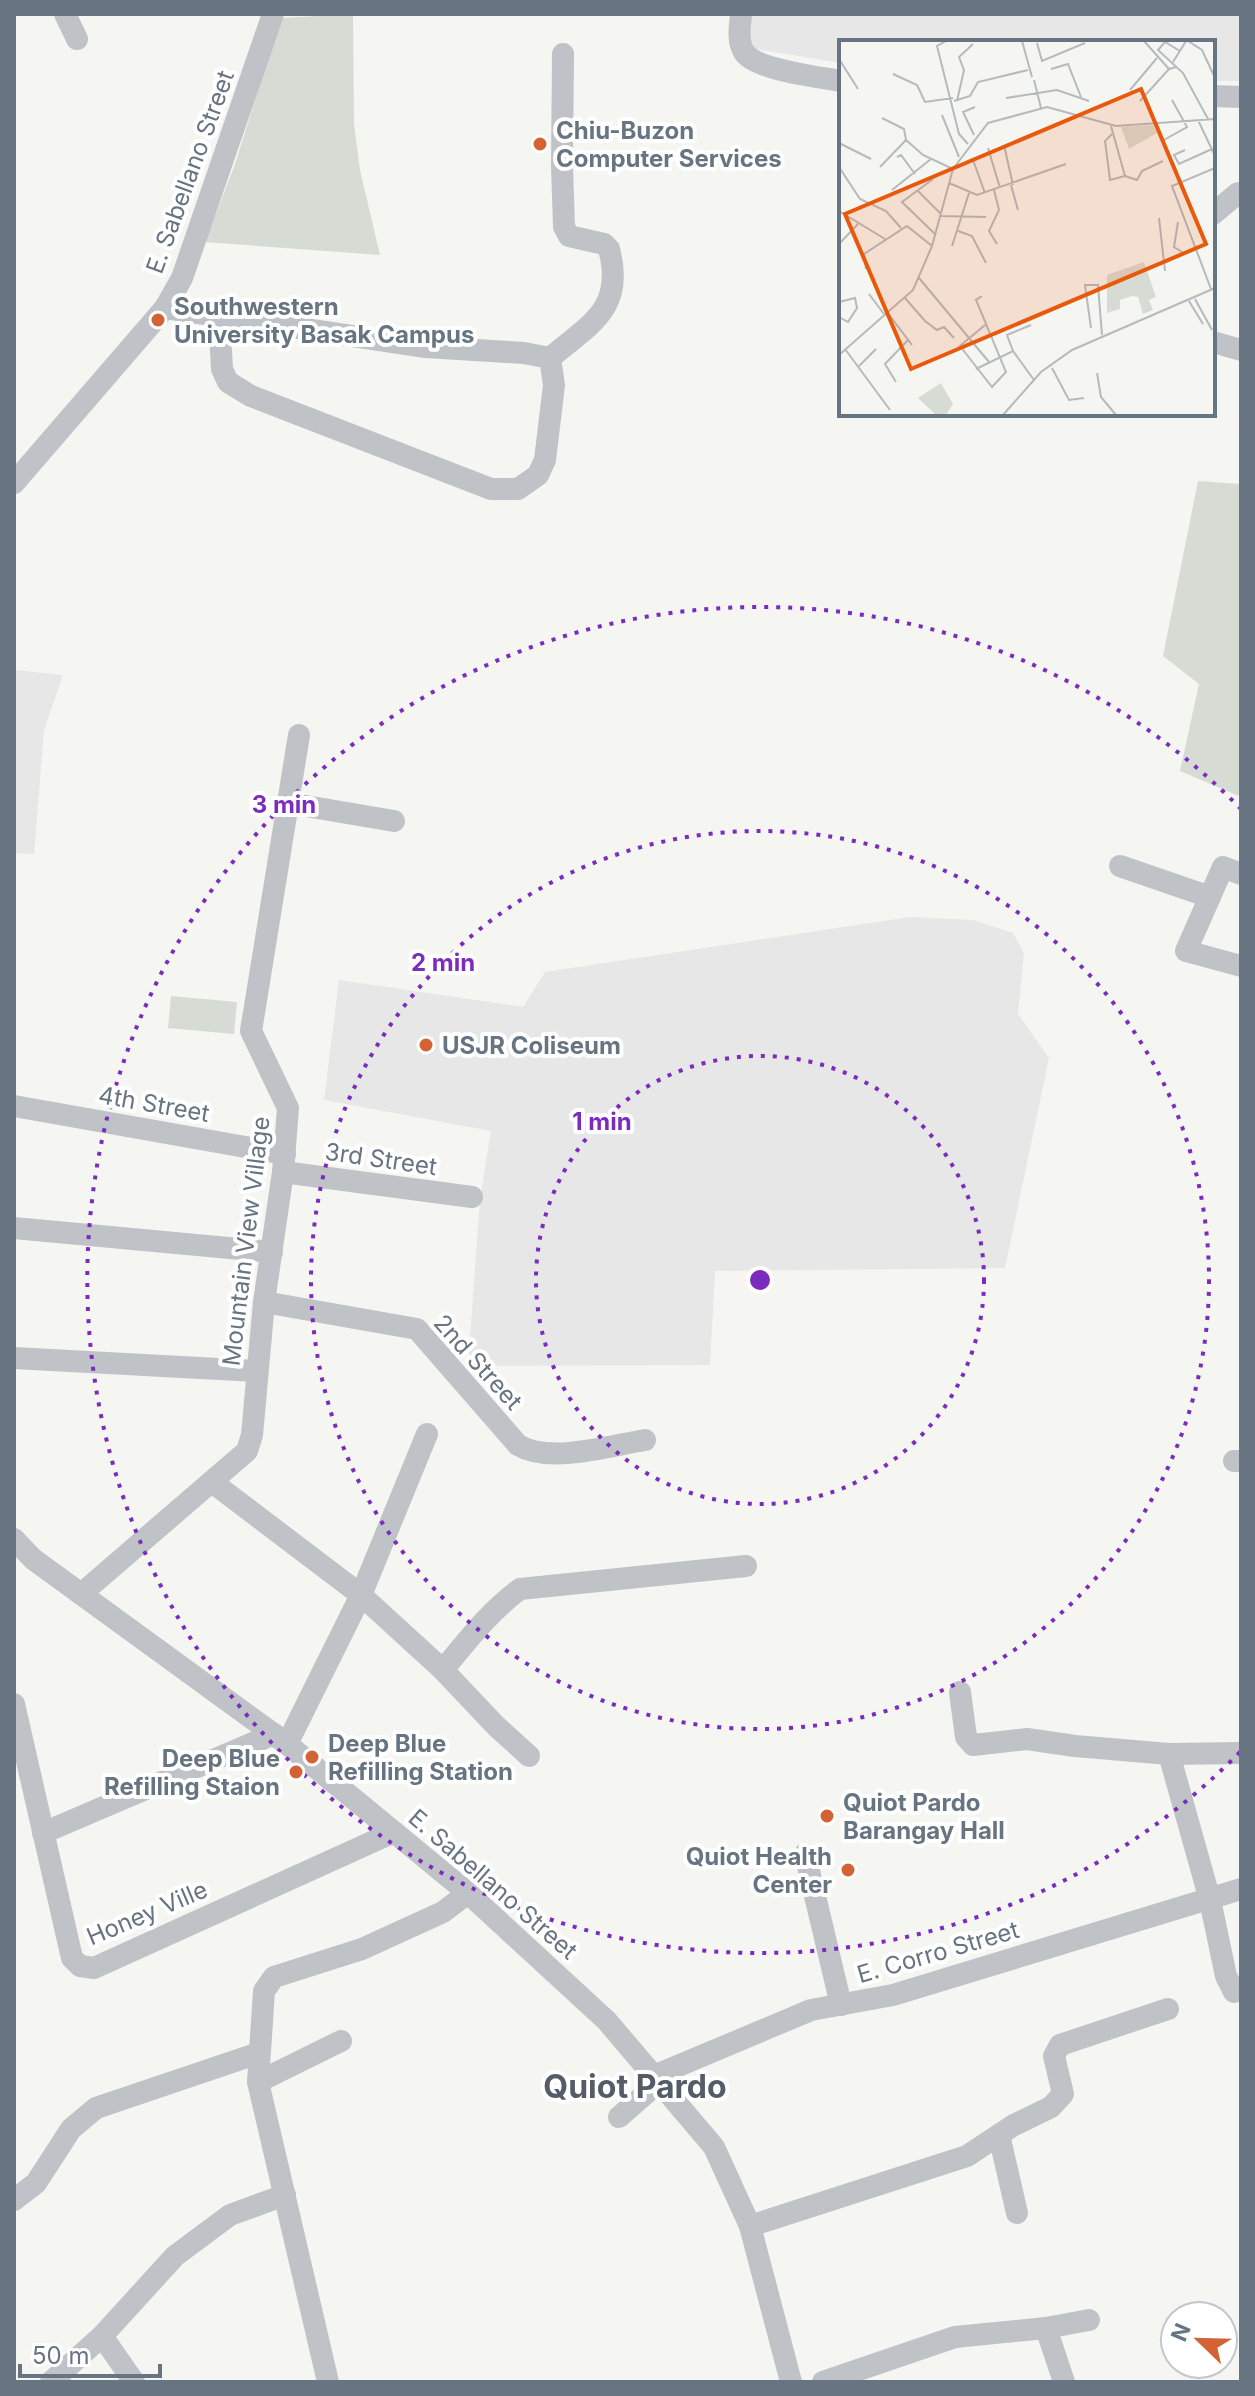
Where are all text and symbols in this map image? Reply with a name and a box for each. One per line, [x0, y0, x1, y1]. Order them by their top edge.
inset map [839, 40, 1215, 416]
street label: E. Sabellano Street [140, 66, 240, 277]
place label: Chiu-Buzon Computer Services [556, 116, 782, 173]
marker: Chiu-Buzon Computer Services [531, 135, 549, 153]
place label: Southwestern University Basak Campus [174, 292, 474, 349]
marker: Southwestern University Basak Campus [149, 311, 167, 329]
text: 3 min [252, 790, 316, 819]
text: 2 min [411, 948, 475, 977]
place label: USJR Coliseum [442, 1031, 621, 1060]
marker: USJR Coliseum [417, 1036, 435, 1054]
street label: 4th Street [96, 1080, 212, 1128]
text: 1 min [572, 1107, 632, 1136]
street label: Mountain View Village [216, 1115, 276, 1367]
street label: 3rd Street [323, 1137, 439, 1181]
centre of rings [746, 1266, 774, 1294]
street label: 2nd Street [428, 1308, 528, 1416]
place label: Deep Blue Refilling Station [328, 1729, 513, 1786]
place label: Deep Blue Refilling Staion [104, 1744, 280, 1801]
marker: Deep Blue Refilling Station [303, 1748, 321, 1766]
marker: Deep Blue Refilling Staion [287, 1763, 305, 1781]
place label: Quiot Pardo Barangay Hall [843, 1788, 1005, 1845]
street label: E. Sabellano Street [403, 1803, 583, 1965]
marker: Quiot Pardo Barangay Hall [818, 1807, 836, 1825]
place label: Quiot Health Center [686, 1842, 832, 1899]
marker: Quiot Health Center [839, 1861, 857, 1879]
street label: Honey Ville [82, 1875, 212, 1951]
street label: E. Corro Street [854, 1915, 1022, 1989]
district label: Quiot Pardo [543, 2067, 727, 2106]
north arrow [1159, 2300, 1239, 2380]
text: N [1165, 2319, 1196, 2345]
scale bar [20, 2328, 160, 2378]
text: 50 m [32, 2341, 90, 2370]

